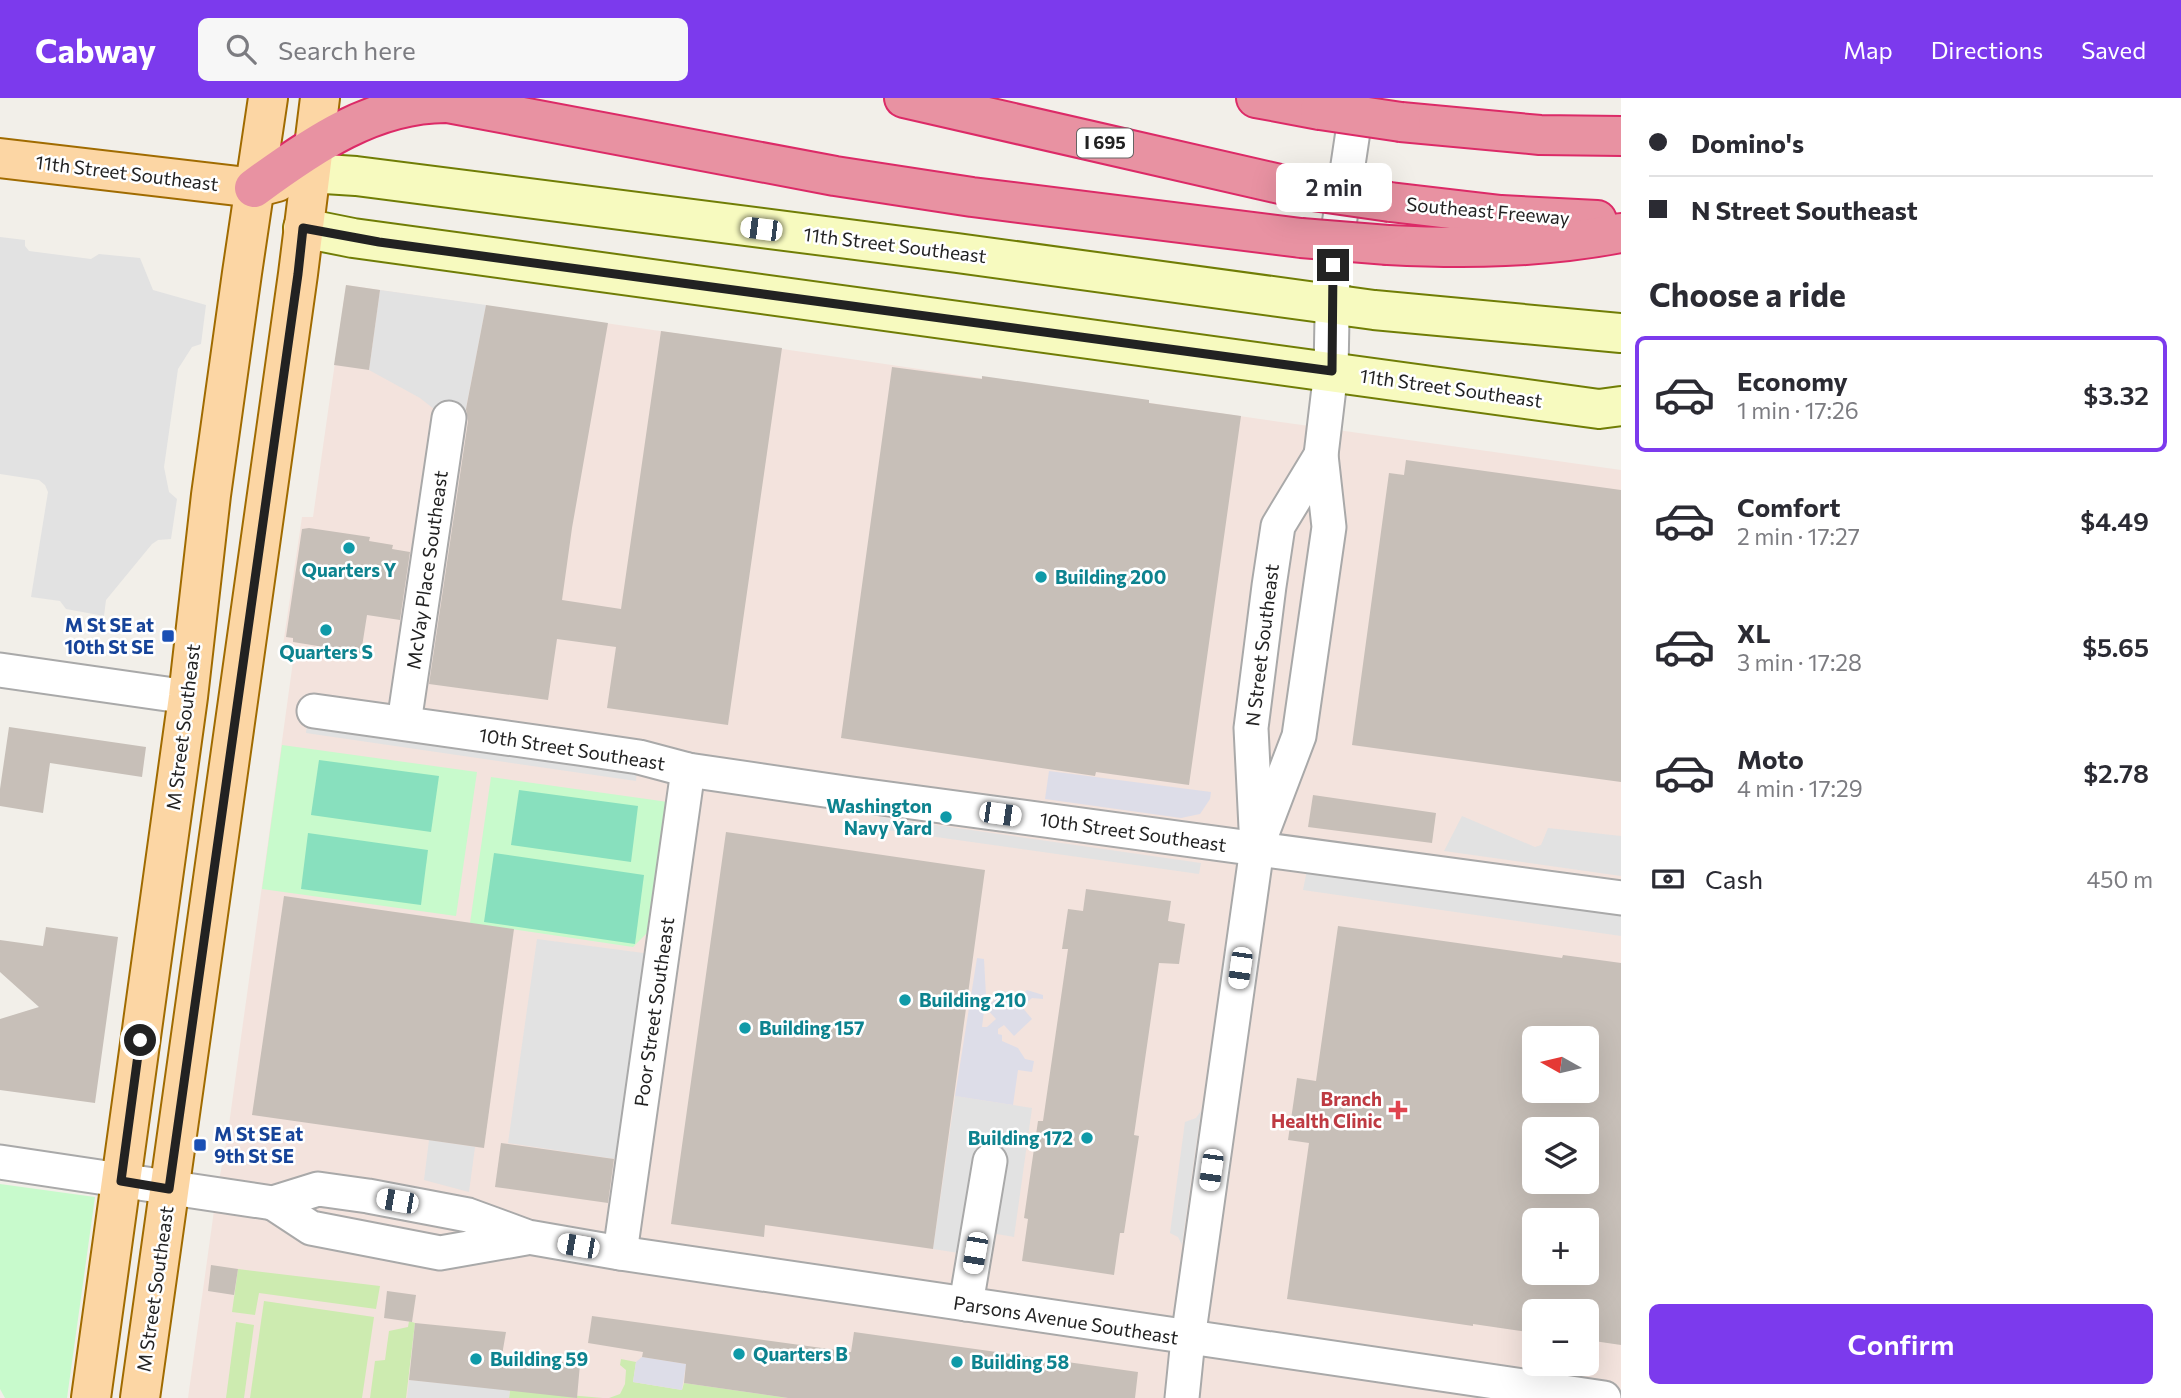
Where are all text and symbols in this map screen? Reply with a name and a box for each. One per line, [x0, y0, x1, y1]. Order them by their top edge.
search box [198, 18, 688, 81]
text: Cabway [35, 29, 156, 70]
icon: search [222, 30, 260, 68]
text: Search here [278, 34, 416, 65]
text: Map [1843, 35, 1893, 64]
text: Directions [1931, 35, 2043, 64]
text: Saved [2081, 35, 2146, 64]
text: Domino's [1691, 127, 1804, 158]
road number: I 695 [1077, 129, 1133, 158]
street label: 11th Street Southeast [34, 150, 220, 195]
callout: 2 min [1275, 164, 1391, 212]
text: 2 min [1306, 173, 1362, 201]
street label: Southeast Freeway [1405, 192, 1571, 229]
text: N Street Southeast [1691, 194, 1918, 225]
car [739, 216, 784, 242]
street label: 11th Street Southeast [802, 222, 988, 267]
route end [1317, 249, 1349, 281]
text: Choose a ride [1649, 274, 1846, 314]
street label: 11th Street Southeast [1358, 363, 1544, 412]
icon: car [1653, 363, 1716, 426]
text: Economy [1737, 365, 1848, 396]
text: $3.32 [2083, 379, 2149, 410]
text: 1 min · 17:26 [1737, 396, 1859, 424]
street label: McVay Place Southeast [401, 469, 452, 671]
icon: car [1653, 489, 1716, 552]
text: Comfort [1737, 491, 1840, 522]
text: $4.49 [2080, 505, 2149, 536]
text: 2 min · 17:27 [1737, 522, 1860, 550]
marker: Quarters Y [341, 540, 357, 556]
place label: Quarters Y [301, 558, 397, 581]
street label: N Street Southeast [1240, 562, 1283, 727]
place label: Building 200 [1055, 565, 1166, 588]
marker: Building 200 [1033, 569, 1049, 585]
place label: M St SE at 10th St SE [65, 613, 154, 658]
icon: car [1653, 615, 1716, 678]
text: XL [1737, 617, 1771, 648]
marker: Quarters S [318, 622, 334, 638]
marker: M St SE at 10th St SE [160, 628, 176, 644]
text: $5.65 [2082, 631, 2149, 662]
place label: Quarters S [279, 640, 373, 663]
street label: M Street Southeast [161, 642, 204, 811]
text: 3 min · 17:28 [1737, 648, 1862, 676]
street label: 10th Street Southeast [477, 722, 667, 775]
icon: car [1653, 741, 1716, 804]
text: Moto [1737, 743, 1804, 774]
text: $2.78 [2083, 757, 2149, 788]
text: 4 min · 17:29 [1737, 774, 1863, 802]
place label: Washington Navy Yard [826, 794, 932, 839]
car [978, 801, 1023, 827]
street label: 10th Street Southeast [1038, 807, 1228, 856]
marker: Washington Navy Yard [938, 809, 954, 825]
icon: cash [1649, 860, 1687, 898]
text: Cash [1705, 863, 1763, 894]
text: 450 m [2087, 865, 2153, 893]
street label: Poor Street Southeast [629, 916, 678, 1108]
car [1227, 946, 1254, 990]
place label: Building 210 [919, 988, 1026, 1011]
marker: Building 210 [897, 992, 913, 1008]
place label: Building 157 [759, 1016, 864, 1039]
marker: Building 157 [737, 1020, 753, 1036]
route start [124, 1024, 156, 1056]
north arrow [1522, 1026, 1600, 1102]
map controls [1522, 1026, 1599, 1376]
place label: Branch Health Clinic [1271, 1087, 1382, 1132]
marker: Branch Health Clinic [1388, 1100, 1408, 1120]
button: layers [1522, 1117, 1599, 1194]
place label: M St SE at 9th St SE [214, 1122, 303, 1167]
place label: Building 172 [968, 1126, 1073, 1149]
marker: Building 172 [1079, 1130, 1095, 1146]
marker: M St SE at 9th St SE [192, 1137, 208, 1153]
car [1198, 1148, 1225, 1192]
car [375, 1187, 420, 1215]
street label: M Street Southeast [131, 1204, 178, 1373]
button: + [1522, 1208, 1599, 1285]
car [962, 1230, 989, 1276]
car [556, 1232, 601, 1260]
street label: Parsons Avenue Southeast [952, 1290, 1180, 1349]
button: − [1522, 1299, 1599, 1376]
button: Confirm [1649, 1304, 2153, 1384]
place label: Quarters B [753, 1342, 848, 1365]
marker: Quarters B [731, 1346, 747, 1362]
place label: Building 59 [490, 1347, 588, 1370]
place label: Building 58 [971, 1350, 1069, 1373]
marker: Building 59 [468, 1351, 484, 1367]
marker: Building 58 [949, 1354, 965, 1370]

